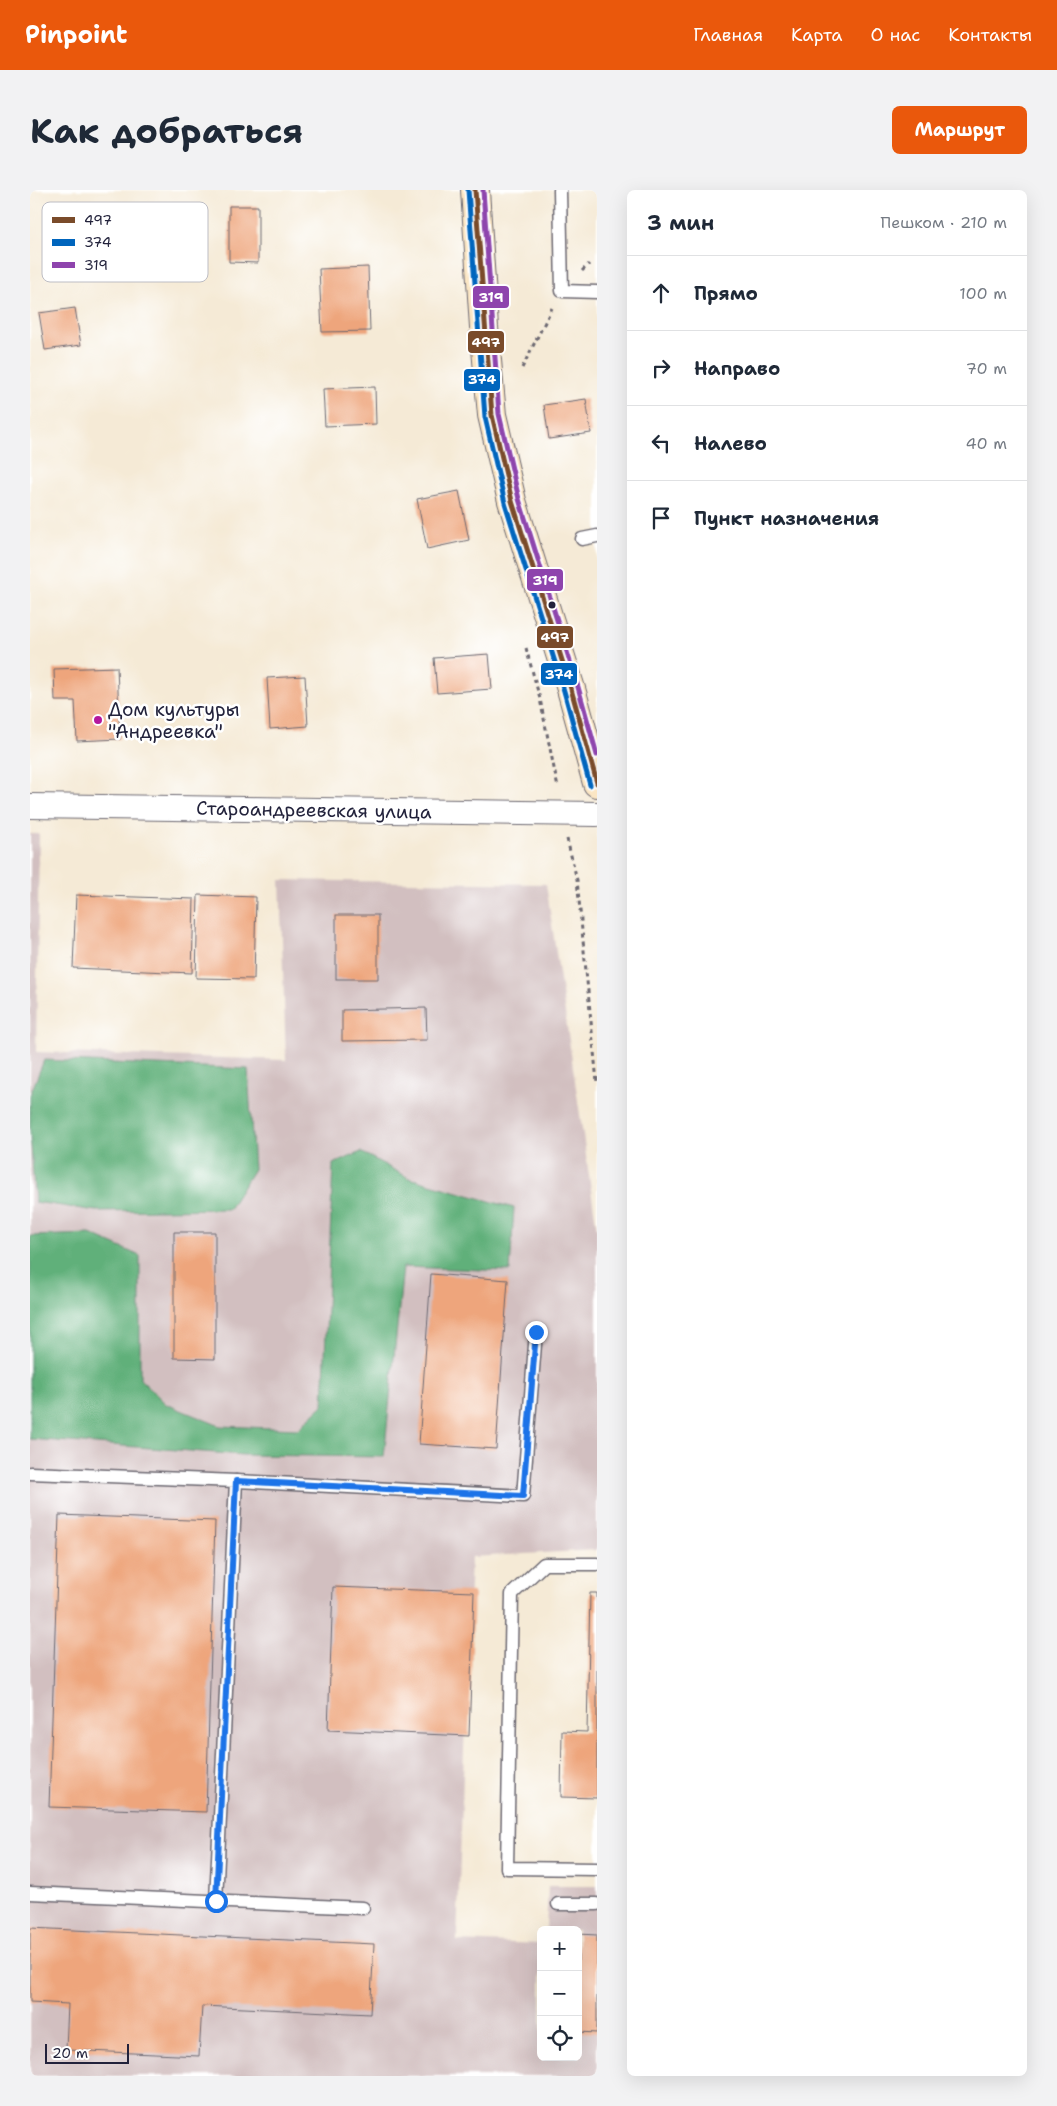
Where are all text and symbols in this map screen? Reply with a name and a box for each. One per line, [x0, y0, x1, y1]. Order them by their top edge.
text: Pinpoint [25, 19, 127, 51]
text: Главная [693, 23, 763, 47]
text: Карта [791, 23, 843, 47]
text: О нас [871, 23, 920, 47]
text: Контакты [948, 23, 1032, 47]
button: Маршрут [892, 106, 1027, 154]
text: Как добраться [30, 107, 303, 154]
legend [42, 202, 208, 282]
text: 3 мин [647, 209, 714, 237]
text: 497 [84, 211, 112, 229]
text: Пешком · 210 m [881, 212, 1007, 233]
text: 374 [84, 233, 112, 251]
text: 319 [84, 256, 108, 274]
icon: ahead [647, 279, 675, 307]
text: Прямо [694, 281, 758, 306]
text: 100 m [959, 283, 1007, 304]
line badge: 319 [472, 285, 510, 309]
text: 319 [478, 288, 504, 306]
line badge: 497 [467, 330, 505, 354]
text: 497 [472, 333, 501, 351]
icon: right [647, 354, 675, 382]
text: Направо [694, 356, 780, 381]
text: 70 m [966, 358, 1007, 379]
line badge: 374 [463, 368, 501, 392]
text: 374 [468, 370, 497, 388]
icon: left [647, 429, 675, 457]
text: Налево [694, 431, 767, 456]
text: 40 m [965, 433, 1007, 454]
icon: arrive [647, 504, 675, 532]
text: Пункт назначения [694, 506, 879, 531]
line badge: 319 [526, 568, 564, 592]
text: 319 [532, 571, 558, 589]
unlabelled marker [547, 600, 557, 610]
line badge: 497 [536, 625, 574, 649]
text: 497 [541, 628, 570, 646]
line badge: 374 [540, 662, 578, 686]
text: 374 [545, 665, 574, 683]
place label: Дом культуры "Андреевка" [108, 697, 240, 744]
marker: Дом культуры "Андреевка" [92, 714, 104, 726]
street label: Староандреевская улица [196, 795, 432, 825]
route end [525, 1321, 548, 1344]
route start [205, 1890, 228, 1913]
map controls [537, 1926, 582, 2061]
button: + [537, 1926, 582, 1971]
button: − [537, 1971, 582, 2016]
button: locate [537, 2016, 582, 2061]
scale bar [45, 2041, 129, 2064]
text: 20 m [52, 2044, 88, 2062]

